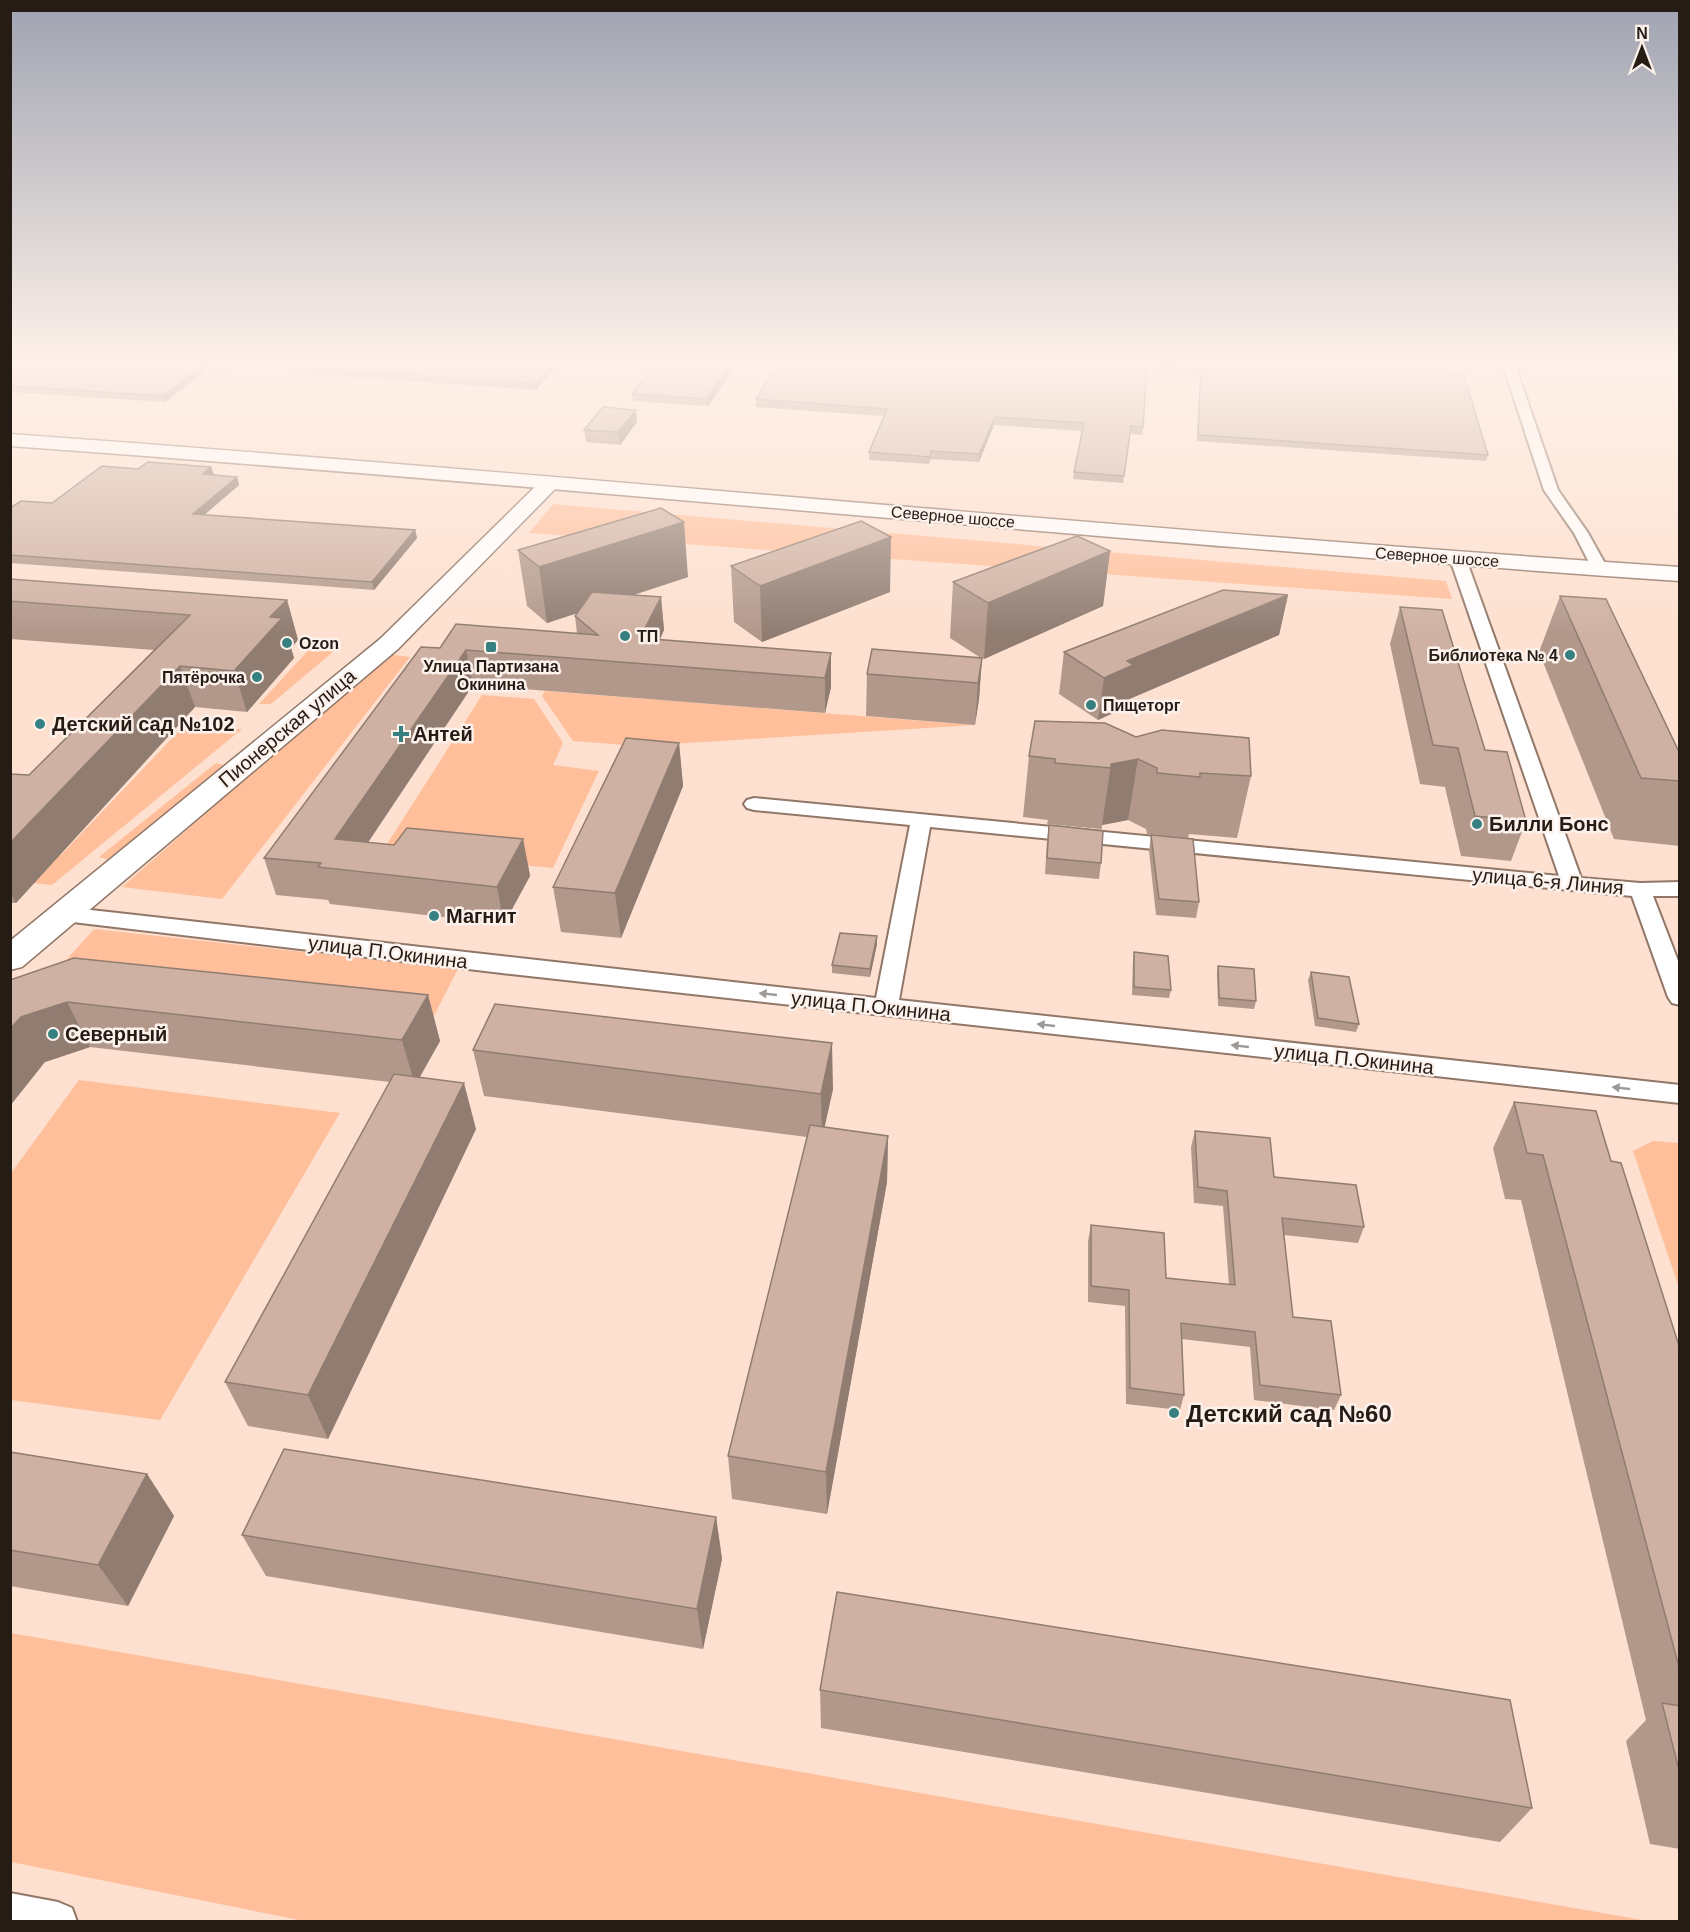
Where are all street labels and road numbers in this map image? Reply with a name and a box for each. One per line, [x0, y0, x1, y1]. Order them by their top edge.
street label: Северное шоссе [890, 503, 1016, 531]
street label: Северное шоссе [1374, 544, 1500, 570]
street label: Пионерская улица [214, 664, 360, 792]
street label: улица 6-я Линия [1471, 863, 1625, 899]
street label: улица П.Окинина [307, 931, 470, 973]
street label: улица П.Окинина [790, 987, 953, 1025]
street label: улица П.Окинина [1273, 1040, 1436, 1078]

